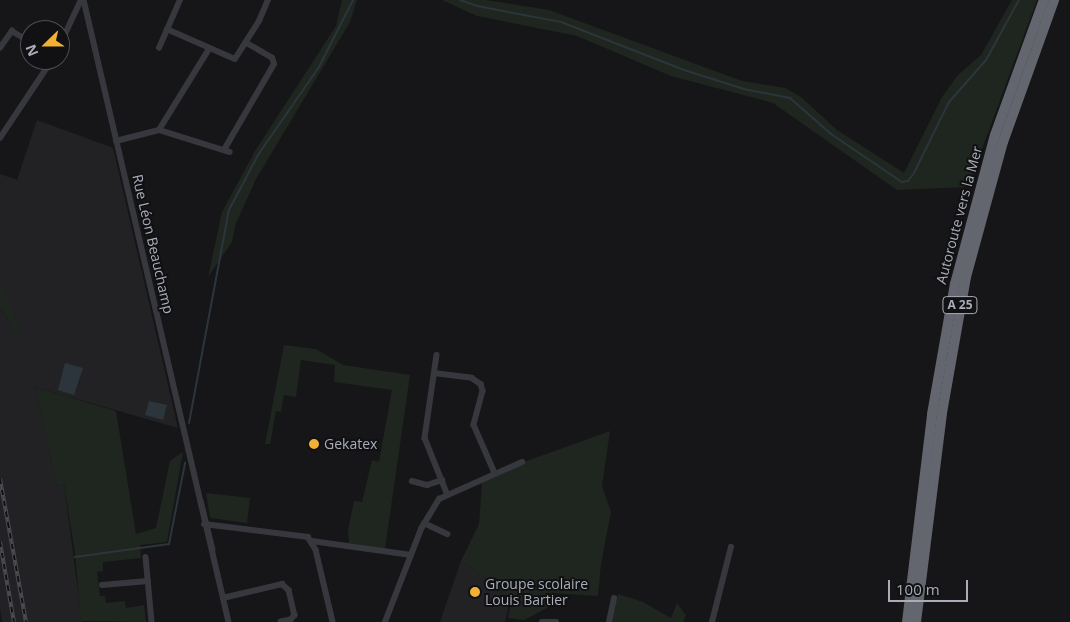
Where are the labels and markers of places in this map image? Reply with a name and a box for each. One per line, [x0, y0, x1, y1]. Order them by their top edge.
place label: Gekatex [324, 436, 377, 452]
marker: Gekatex [308, 438, 320, 450]
place label: Groupe scolaire Louis Bartier [485, 576, 588, 608]
marker: Groupe scolaire Louis Bartier [469, 586, 481, 598]

